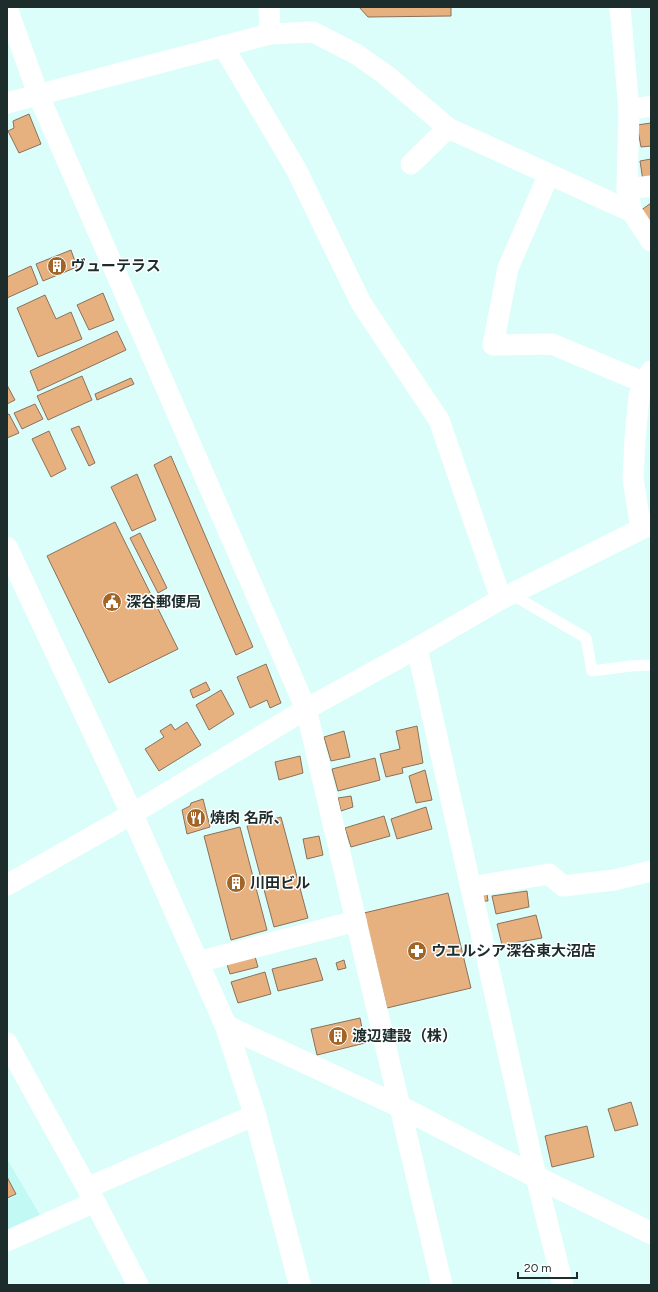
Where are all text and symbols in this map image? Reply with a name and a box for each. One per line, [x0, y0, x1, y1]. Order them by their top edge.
building icon: ヴューテラス [46, 255, 68, 277]
place label: ヴューテラス [71, 257, 161, 275]
public building icon: 深谷郵便局 [101, 591, 123, 613]
place label: 深谷郵便局 [126, 593, 201, 611]
restaurant icon: 焼肉 名所、 [185, 807, 207, 829]
place label: 焼肉 名所、 [210, 809, 289, 827]
building icon: 川田ビル [225, 872, 247, 894]
place label: 川田ビル [250, 874, 310, 892]
pharmacy icon: ウエルシア深谷東大沼店 [406, 940, 428, 962]
place label: ウエルシア深谷東大沼店 [431, 942, 596, 960]
building icon: 渡辺建設（株） [327, 1025, 349, 1047]
place label: 渡辺建設（株） [352, 1027, 457, 1045]
scale bar [518, 1254, 577, 1280]
text: 20 m [524, 1261, 552, 1275]

